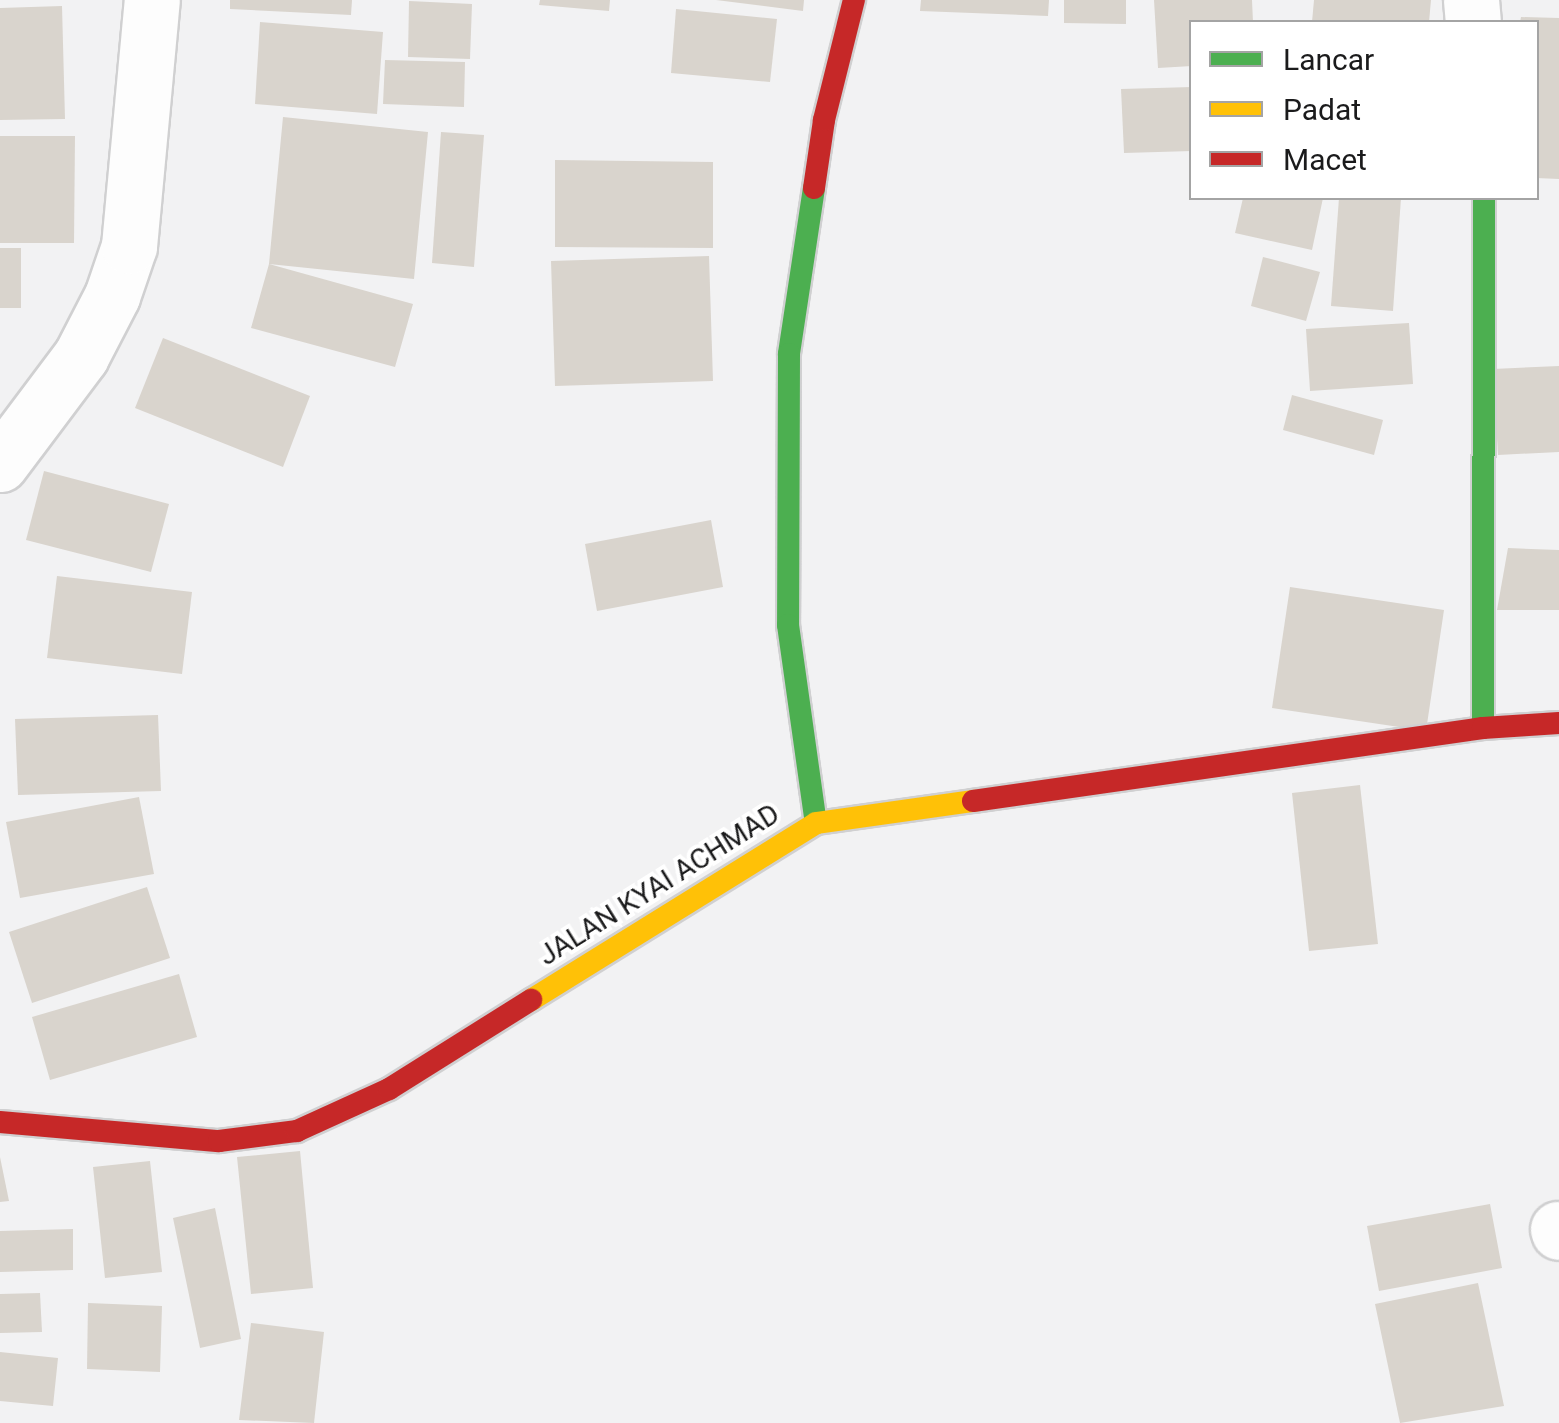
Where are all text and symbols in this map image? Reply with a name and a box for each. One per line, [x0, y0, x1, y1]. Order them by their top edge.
legend [1189, 20, 1539, 200]
text: Lancar [1283, 42, 1374, 77]
text: Padat [1283, 92, 1361, 127]
text: Macet [1283, 142, 1367, 177]
street label: JALAN KYAI ACHMAD [532, 797, 786, 973]

